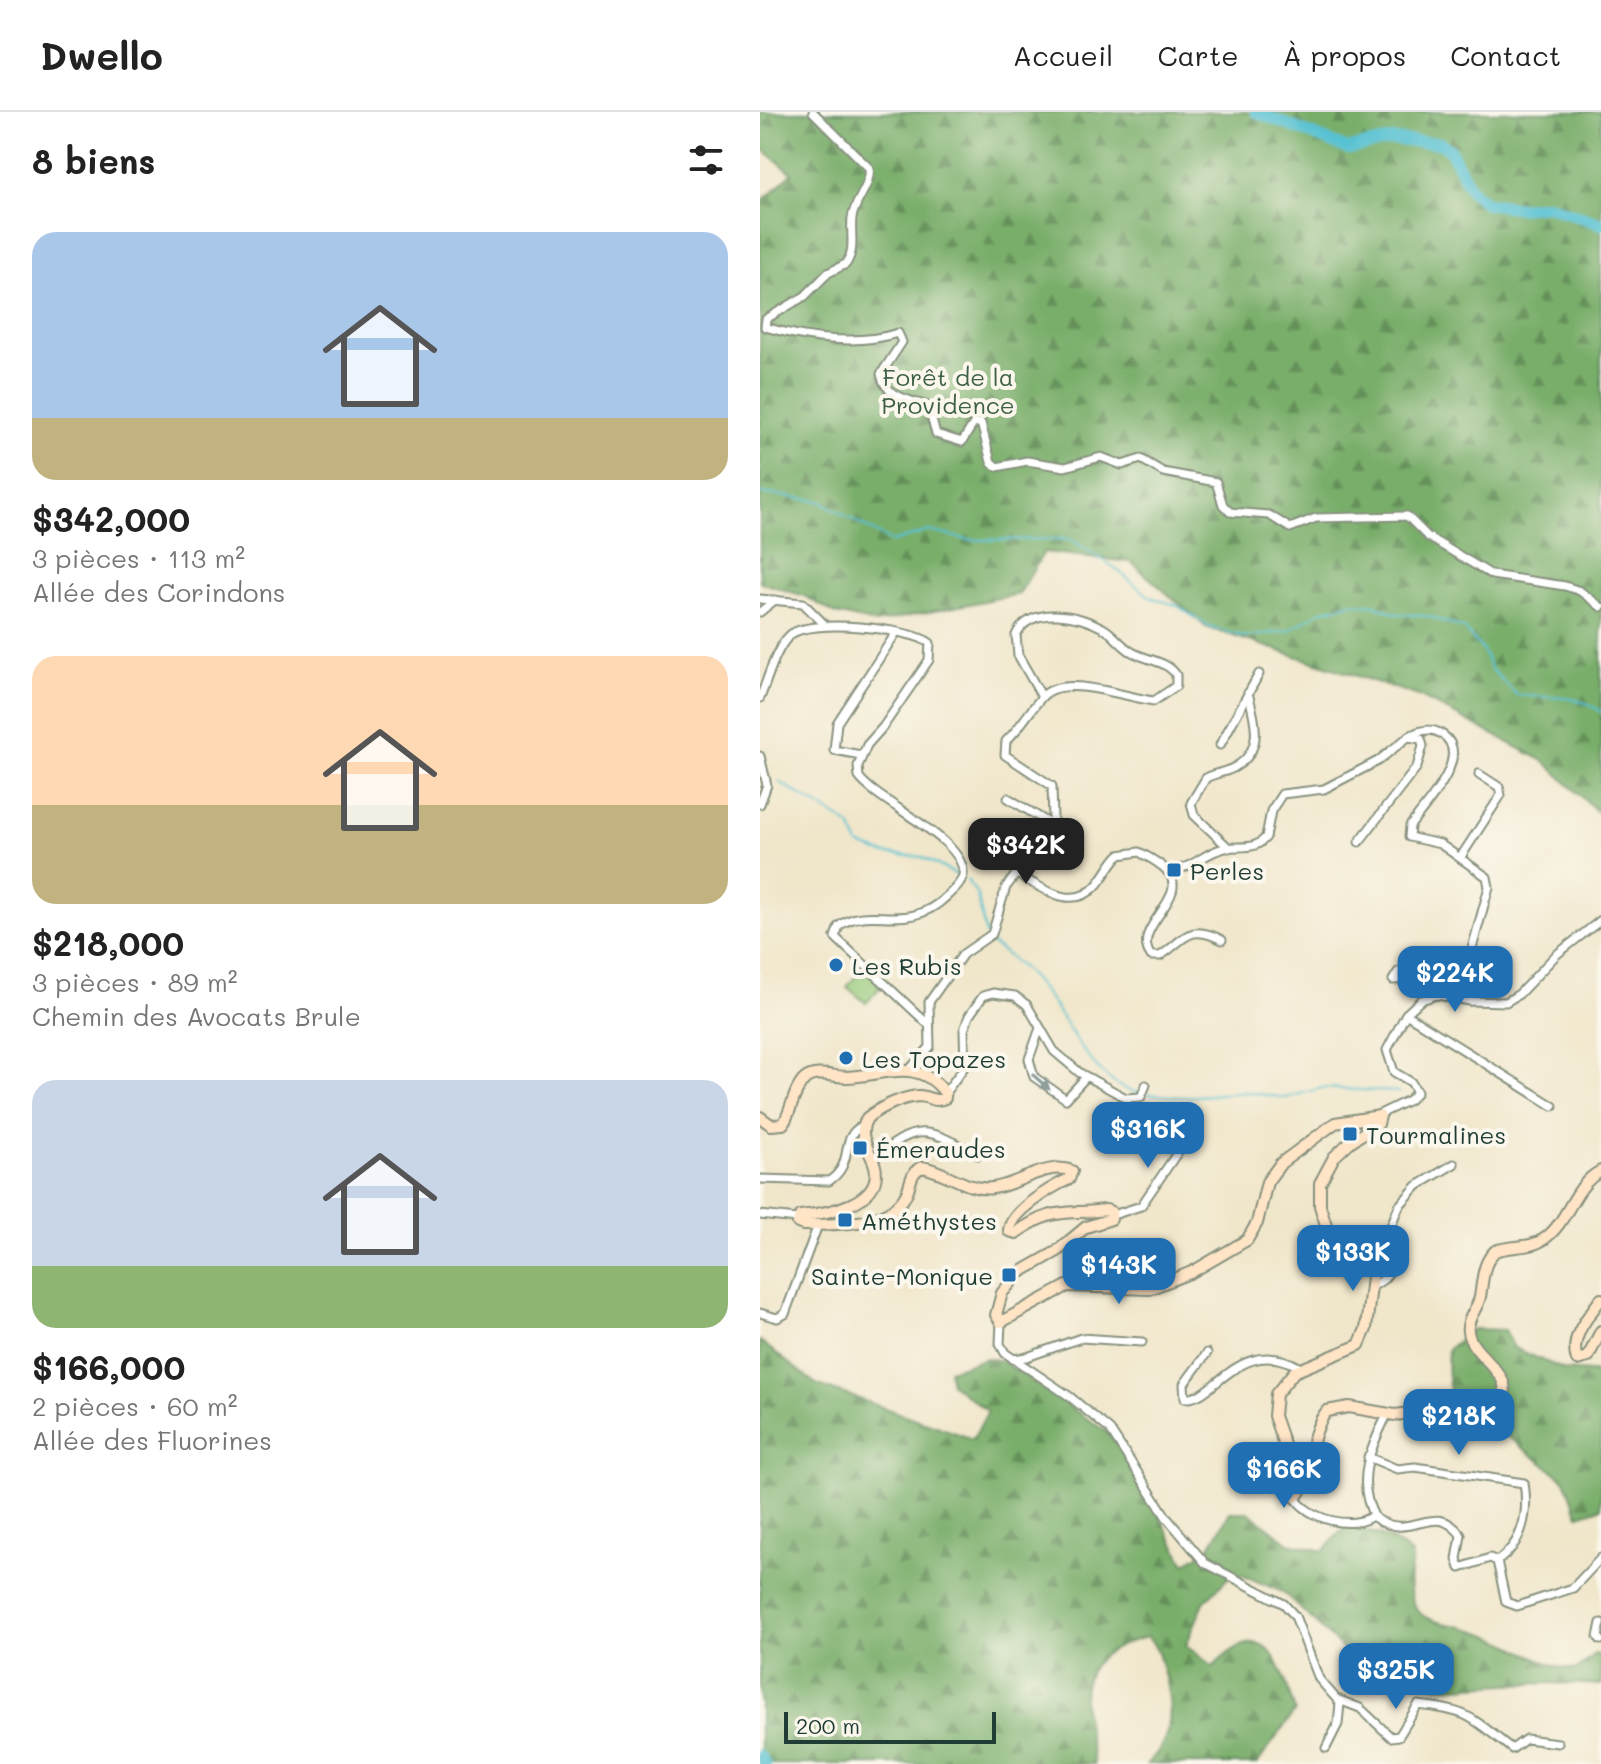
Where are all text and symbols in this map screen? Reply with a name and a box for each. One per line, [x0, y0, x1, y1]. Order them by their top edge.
text: Dwello [40, 30, 163, 80]
text: Accueil [1013, 37, 1113, 73]
text: Carte [1157, 37, 1239, 73]
text: À propos [1283, 37, 1406, 73]
text: Contact [1450, 37, 1561, 73]
text: 8 biens [32, 138, 155, 183]
icon: filters [684, 138, 728, 182]
icon: home [308, 284, 452, 428]
park label: Forêt de la Providence [881, 361, 1015, 420]
text: $342,000 [32, 496, 190, 541]
text: 3 pièces · 113 m² [32, 541, 245, 575]
text: Allée des Corindons [32, 575, 285, 609]
icon: home [308, 708, 452, 852]
pin: $342K [970, 818, 1082, 886]
text: $342K [986, 827, 1066, 861]
place label: Perles [1190, 855, 1264, 886]
marker: Perles [1165, 861, 1183, 879]
text: $218,000 [32, 920, 184, 965]
pin: $224K [1399, 946, 1511, 1014]
place label: Les Rubis [852, 950, 962, 981]
text: $224K [1416, 955, 1494, 989]
marker: Les Rubis [827, 956, 845, 974]
text: 3 pièces · 89 m² [32, 965, 238, 999]
text: Chemin des Avocats Brule [32, 999, 361, 1033]
place label: Les Topazes [862, 1043, 1006, 1074]
marker: Les Topazes [837, 1049, 855, 1067]
one-way arrow [1031, 1073, 1051, 1090]
pin: $316K [1092, 1102, 1204, 1170]
text: $316K [1110, 1111, 1186, 1145]
place label: Tourmalines [1366, 1119, 1506, 1150]
marker: Tourmalines [1341, 1125, 1359, 1143]
icon: home [308, 1132, 452, 1276]
place label: Émeraudes [876, 1133, 1006, 1164]
marker: Émeraudes [851, 1139, 869, 1157]
place label: Améthystes [861, 1205, 997, 1236]
marker: Améthystes [836, 1211, 854, 1229]
pin: $133K [1297, 1225, 1409, 1293]
text: $133K [1315, 1234, 1391, 1268]
pin: $143K [1063, 1238, 1175, 1306]
text: $143K [1081, 1247, 1157, 1281]
place label: Sainte-Monique [811, 1260, 993, 1291]
marker: Sainte-Monique [1000, 1266, 1018, 1284]
text: $166,000 [32, 1344, 185, 1389]
text: 2 pièces · 60 m² [32, 1389, 238, 1423]
pin: $218K [1403, 1389, 1515, 1457]
text: $218K [1421, 1398, 1497, 1432]
text: Allée des Fluorines [32, 1423, 272, 1457]
pin: $166K [1228, 1442, 1340, 1510]
text: $166K [1246, 1451, 1322, 1485]
pin: $325K [1340, 1643, 1452, 1711]
text: $325K [1357, 1652, 1435, 1686]
scale bar [784, 1708, 996, 1744]
text: 200 m [796, 1711, 860, 1740]

